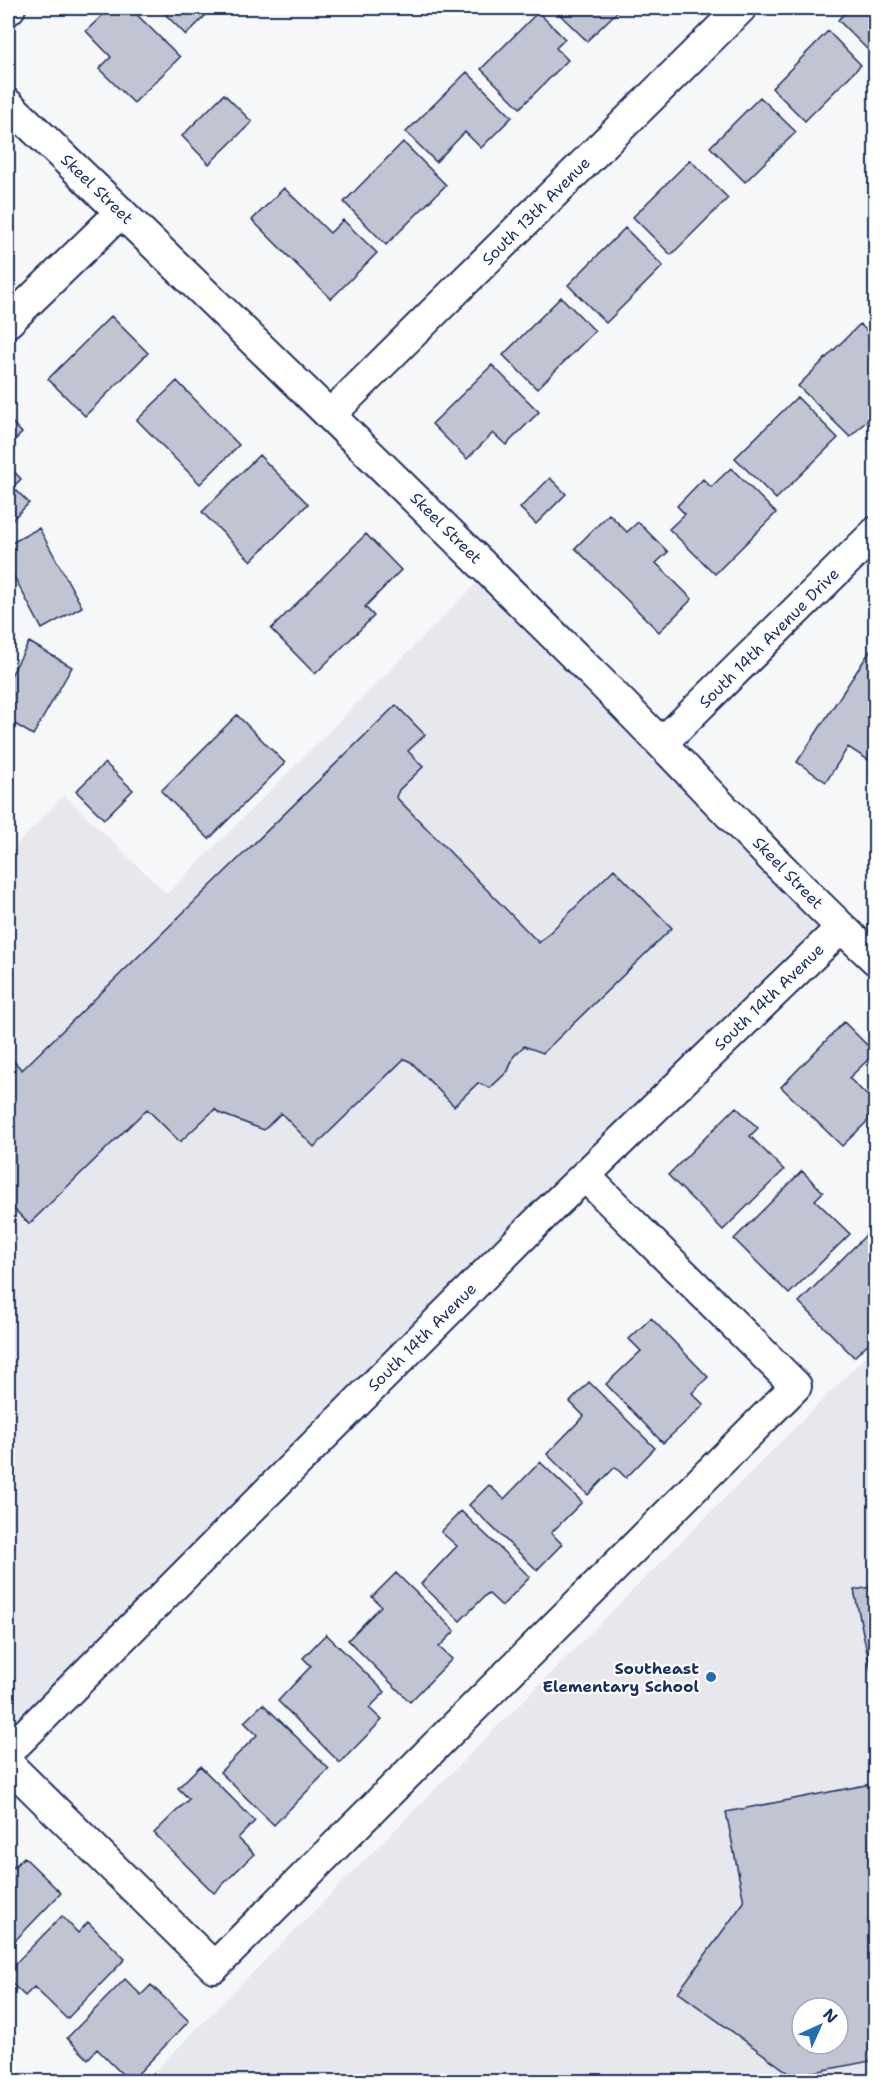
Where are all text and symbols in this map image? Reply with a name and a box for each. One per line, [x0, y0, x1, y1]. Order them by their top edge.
street label: Skeel Street [56, 149, 138, 229]
street label: South 13th Avenue [477, 152, 595, 270]
street label: Skeel Street [406, 488, 486, 568]
street label: South 14th Avenue Drive [694, 563, 844, 713]
street label: Skeel Street [748, 832, 828, 914]
street label: South 14th Avenue [709, 939, 829, 1055]
street label: South 14th Avenue [363, 1278, 481, 1396]
place label: Southeast Elementary School [543, 1658, 699, 1697]
marker: Southeast Elementary School [704, 1670, 718, 1684]
north arrow [790, 1996, 850, 2056]
text: N [818, 2004, 842, 2028]

